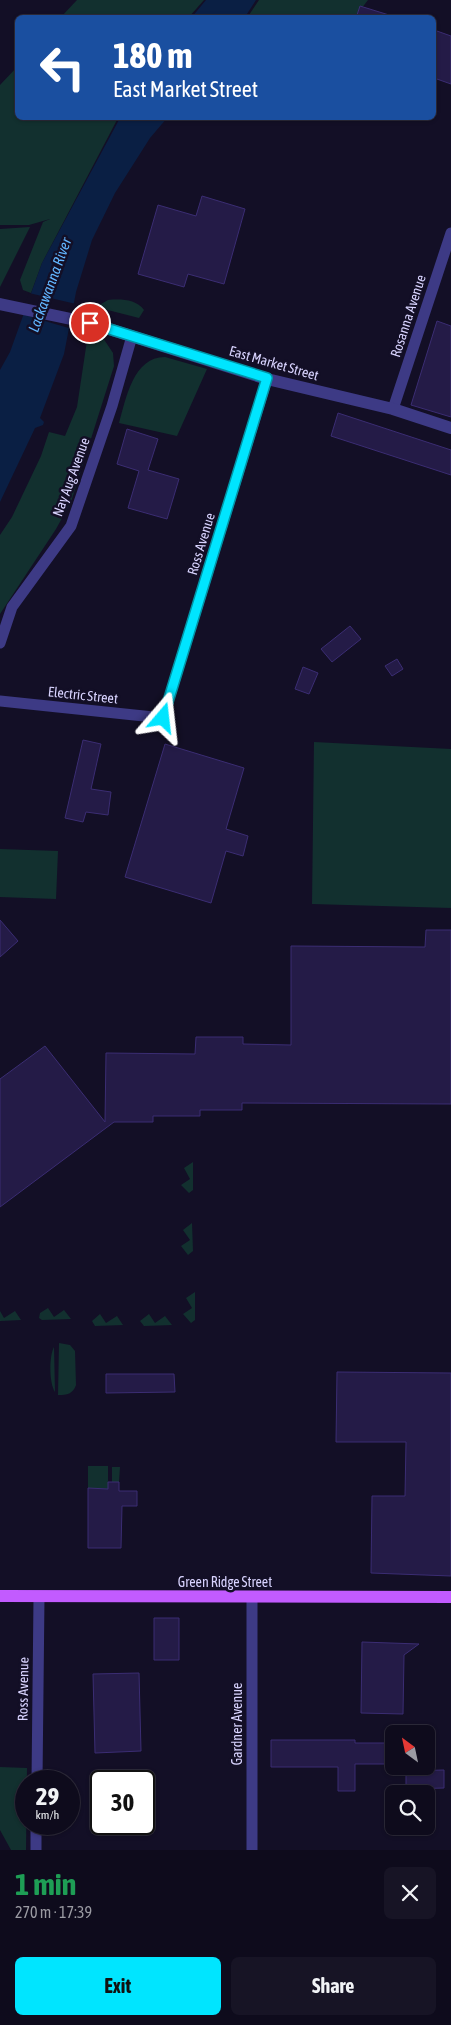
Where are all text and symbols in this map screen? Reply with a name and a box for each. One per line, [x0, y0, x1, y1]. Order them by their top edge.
icon: left [30, 35, 95, 100]
text: 180 m [113, 35, 192, 75]
text: East Market Street [113, 76, 258, 102]
water label: Lackawanna River [25, 235, 75, 334]
street label: Rosanna Avenue [387, 273, 429, 359]
pin [69, 302, 111, 344]
icon: arrive [76, 309, 104, 337]
street label: East Market Street [227, 343, 321, 383]
street label: Nay Aug Avenue [49, 435, 93, 519]
street label: Ross Avenue [184, 511, 218, 577]
street label: Electric Street [47, 683, 119, 707]
position arrow [136, 691, 188, 743]
street label: Green Ridge Street [178, 1574, 272, 1590]
street label: Ross Avenue [14, 1657, 32, 1721]
street label: Gardner Avenue [229, 1683, 245, 1765]
north arrow [385, 1725, 435, 1775]
map controls [385, 1725, 435, 1835]
speed limit sign: 30 [90, 1770, 155, 1835]
text: 29 [36, 1782, 59, 1810]
button: search [385, 1785, 435, 1835]
text: km/h [36, 1808, 59, 1822]
text: 1 min [15, 1867, 76, 1901]
button: close [384, 1867, 436, 1919]
text: 270 m · 17:39 [15, 1903, 92, 1921]
button: Exit [15, 1957, 221, 2015]
button: Share [231, 1957, 436, 2015]

